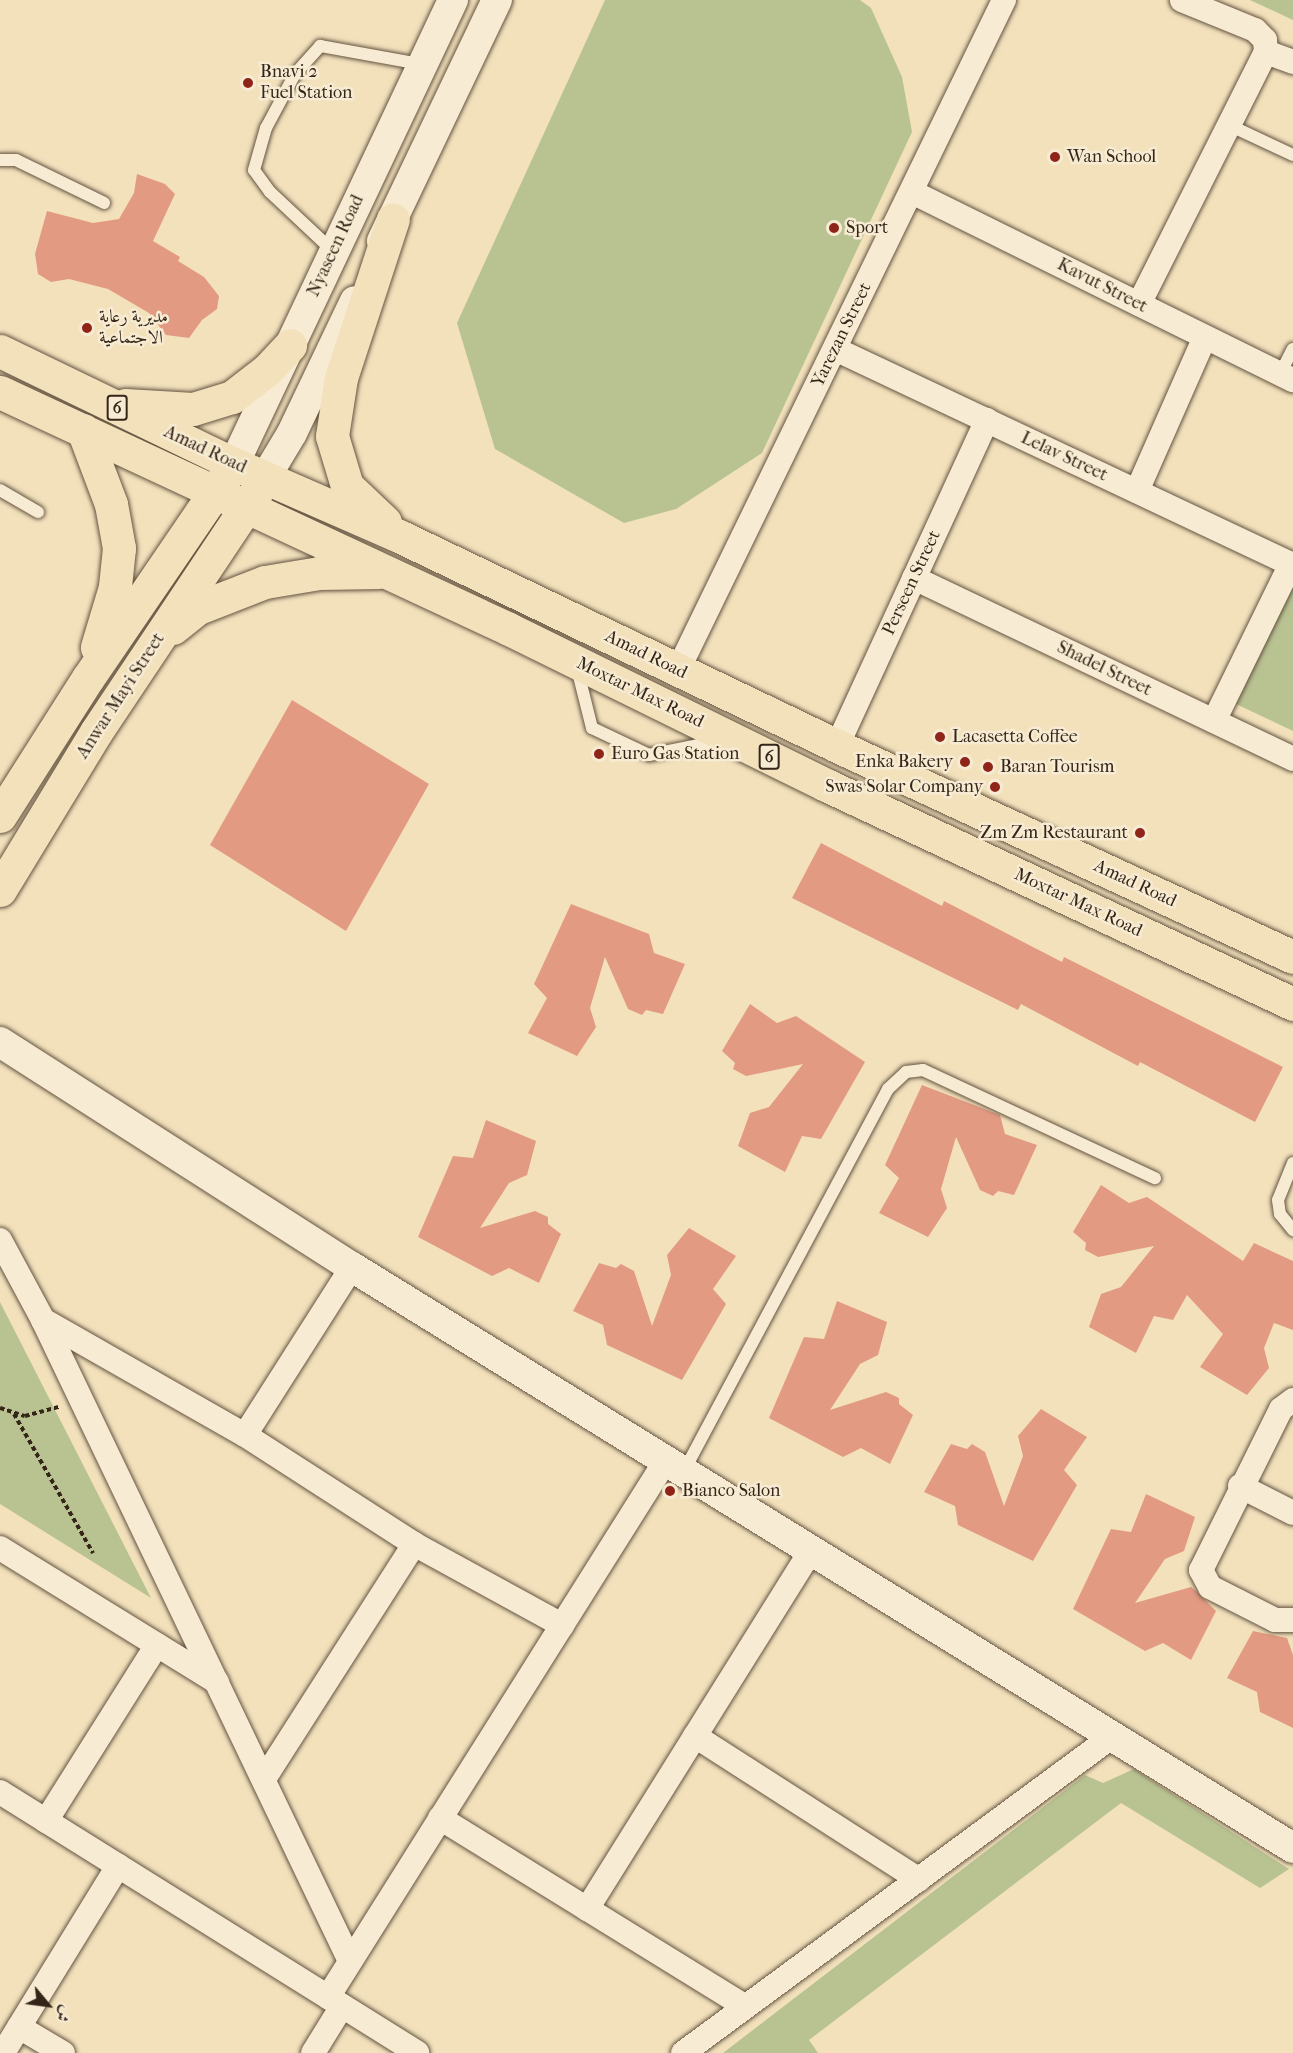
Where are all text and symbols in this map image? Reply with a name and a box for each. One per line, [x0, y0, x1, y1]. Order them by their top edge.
place label: Bnavi 2 Fuel Station [260, 62, 353, 104]
marker: Bnavi 2 Fuel Station [241, 76, 255, 90]
place label: Wan School [1067, 146, 1156, 168]
marker: Wan School [1048, 150, 1062, 164]
street label: Nyaseen Road [303, 192, 369, 300]
place label: Sport [846, 217, 888, 239]
marker: Sport [827, 221, 841, 235]
street label: Kavut Street [1053, 254, 1151, 318]
street label: Yarezan Street [807, 279, 877, 391]
place label: مديرية رعاية الاجتماعية [99, 307, 168, 350]
marker: مديرية رعاية الاجتماعية [80, 321, 94, 335]
road number: 6 [106, 395, 128, 421]
street label: Amad Road [160, 421, 250, 479]
street label: Lelav Street [1017, 428, 1111, 486]
street label: Perseen Street [878, 527, 946, 639]
street label: Amad Road [601, 626, 691, 684]
street label: Anwar Mayi Street [72, 629, 170, 763]
street label: Shadel Street [1053, 637, 1155, 701]
street label: Moxtar Max Road [573, 653, 707, 733]
place label: Lacasetta Coffee [952, 726, 1078, 748]
marker: Lacasetta Coffee [933, 730, 947, 744]
place label: Euro Gas Station [611, 743, 739, 765]
road number: 6 [758, 744, 780, 770]
marker: Euro Gas Station [592, 747, 606, 761]
place label: Enka Bakery [855, 751, 953, 773]
marker: Enka Bakery [958, 755, 972, 769]
place label: Baran Tourism [1000, 756, 1115, 778]
marker: Baran Tourism [981, 760, 995, 774]
place label: Swas Solar Company [825, 776, 983, 798]
marker: Swas Solar Company [988, 780, 1002, 794]
place label: Zm Zm Restaurant [980, 822, 1128, 844]
marker: Zm Zm Restaurant [1133, 826, 1147, 840]
street label: Amad Road [1090, 855, 1180, 913]
street label: Moxtar Max Road [1011, 864, 1145, 942]
place label: Bianco Salon [682, 1480, 781, 1502]
marker: Bianco Salon [663, 1484, 677, 1498]
north arrow [18, 1975, 78, 2035]
text: ش [52, 2002, 76, 2026]

